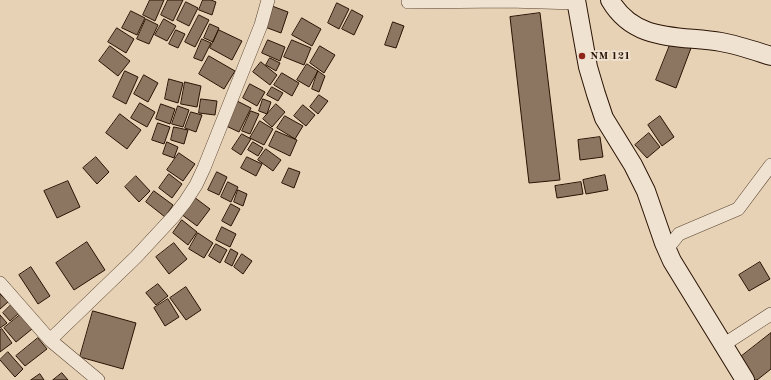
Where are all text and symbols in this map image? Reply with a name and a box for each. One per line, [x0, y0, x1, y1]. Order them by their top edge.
place label: NM 121 [590, 49, 630, 63]
marker: NM 121 [577, 51, 587, 61]

